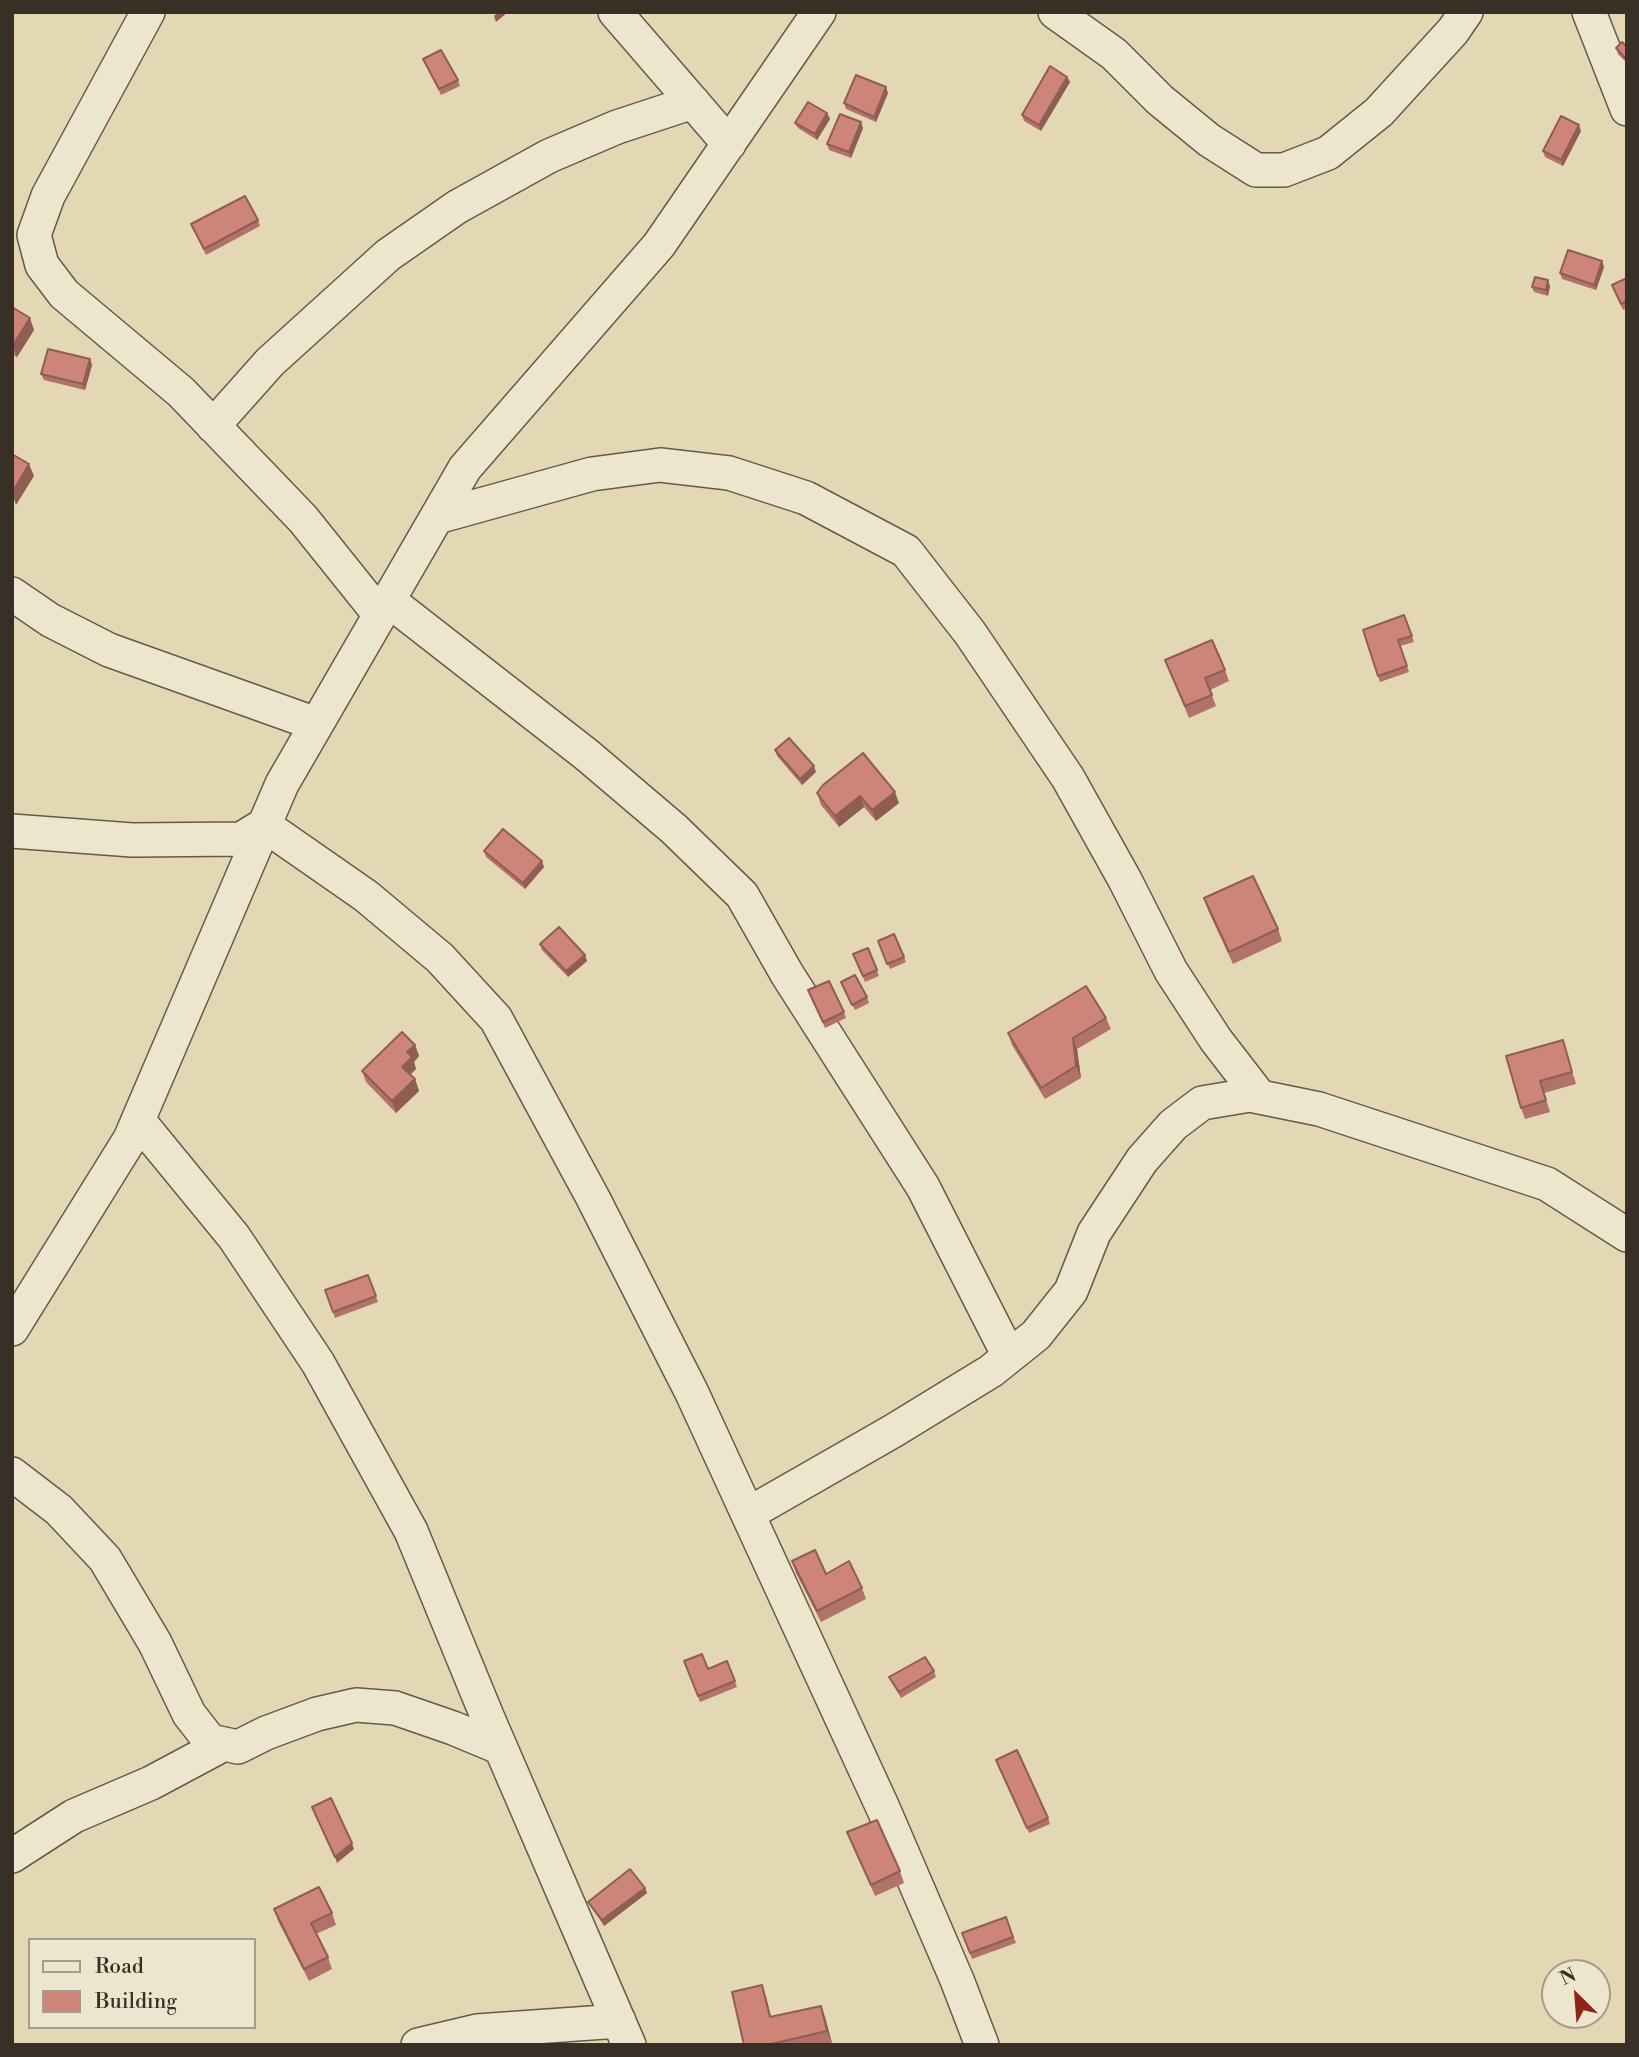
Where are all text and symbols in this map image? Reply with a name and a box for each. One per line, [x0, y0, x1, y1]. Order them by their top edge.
legend [28, 1938, 256, 2029]
text: Road [95, 1954, 144, 1980]
north arrow [1541, 1959, 1611, 2029]
text: N [1556, 1963, 1580, 1991]
text: Building [95, 1989, 177, 2015]

